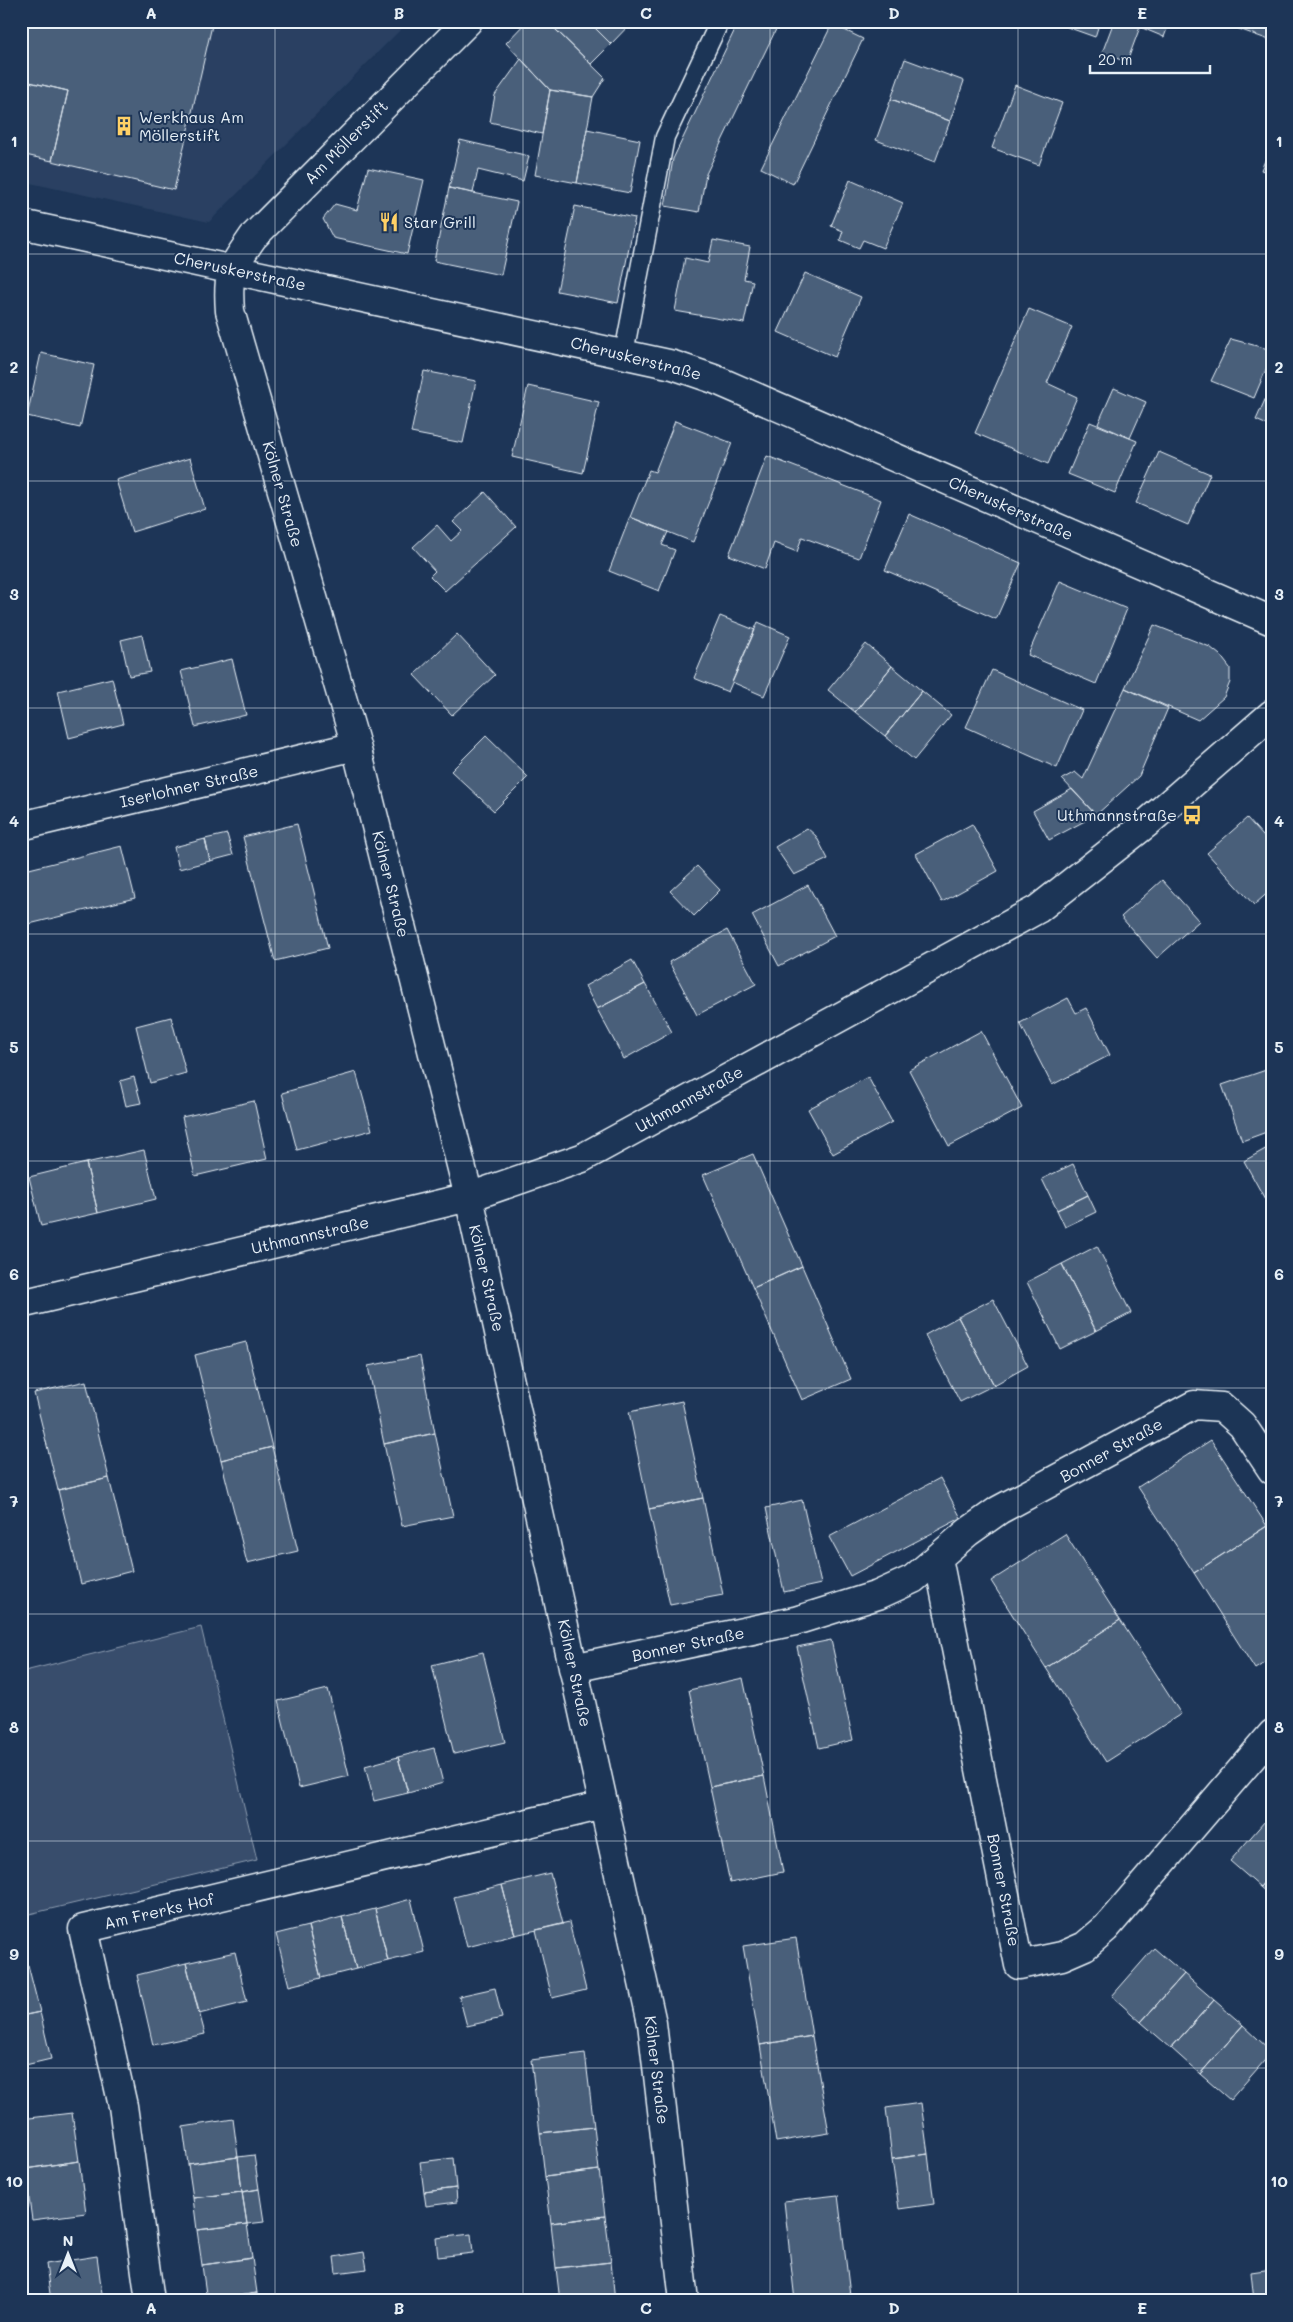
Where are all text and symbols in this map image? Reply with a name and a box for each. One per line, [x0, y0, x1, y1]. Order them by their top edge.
text: A [145, 2, 157, 23]
text: B [394, 2, 404, 23]
text: C [640, 2, 652, 23]
text: D [888, 2, 900, 23]
text: E [1137, 2, 1147, 23]
scale bar [1090, 42, 1210, 74]
text: 20 m [1098, 49, 1132, 69]
street label: Am Möllerstift [299, 95, 392, 188]
place label: Werkhaus Am Möllerstift [139, 106, 244, 145]
building icon: Werkhaus Am Möllerstift [113, 115, 135, 137]
text: 1 [10, 130, 18, 151]
text: 1 [1275, 130, 1283, 151]
restaurant icon: Star Grill [378, 211, 400, 233]
place label: Star Grill [404, 211, 476, 232]
street label: Cheruskerstraße [172, 246, 308, 295]
street label: Cheruskerstraße [568, 331, 704, 384]
text: 2 [10, 356, 19, 377]
text: 2 [1275, 356, 1284, 377]
street label: Kölner Straße [258, 438, 309, 549]
street label: Cheruskerstraße [946, 471, 1077, 544]
text: 3 [9, 583, 19, 604]
text: 3 [1274, 583, 1284, 604]
street label: Iserlohner Straße [118, 759, 260, 812]
place label: Uthmannstraße [1057, 804, 1177, 825]
bus stop icon: Uthmannstraße [1181, 804, 1203, 826]
text: 4 [9, 810, 19, 831]
text: 4 [1274, 810, 1284, 831]
street label: Kölner Straße [368, 828, 415, 939]
text: 5 [9, 1036, 19, 1057]
text: 5 [1274, 1036, 1284, 1057]
street label: Uthmannstraße [631, 1060, 746, 1137]
street label: Uthmannstraße [249, 1211, 371, 1258]
street label: Kölner Straße [465, 1222, 510, 1333]
text: 6 [9, 1263, 19, 1284]
text: 6 [1274, 1263, 1284, 1284]
street label: Bonner Straße [1056, 1413, 1166, 1486]
text: 7 [10, 1490, 19, 1511]
text: 7 [1275, 1490, 1284, 1511]
street label: Kölner Straße [554, 1617, 597, 1729]
street label: Bonner Straße [630, 1621, 746, 1666]
text: 8 [9, 1716, 19, 1737]
text: 8 [1274, 1716, 1284, 1737]
street label: Bonner Straße [983, 1832, 1026, 1948]
street label: Am Frerks Hof [102, 1887, 217, 1933]
text: 9 [9, 1943, 19, 1964]
text: 9 [1274, 1943, 1284, 1964]
street label: Kölner Straße [640, 2014, 675, 2125]
text: 10 [5, 2170, 23, 2191]
text: 10 [1270, 2170, 1288, 2191]
north arrow [42, 2230, 92, 2280]
text: N [63, 2231, 73, 2250]
text: A [145, 2297, 157, 2318]
text: B [394, 2297, 404, 2318]
text: C [640, 2297, 652, 2318]
text: D [888, 2297, 900, 2318]
text: E [1137, 2297, 1147, 2318]

